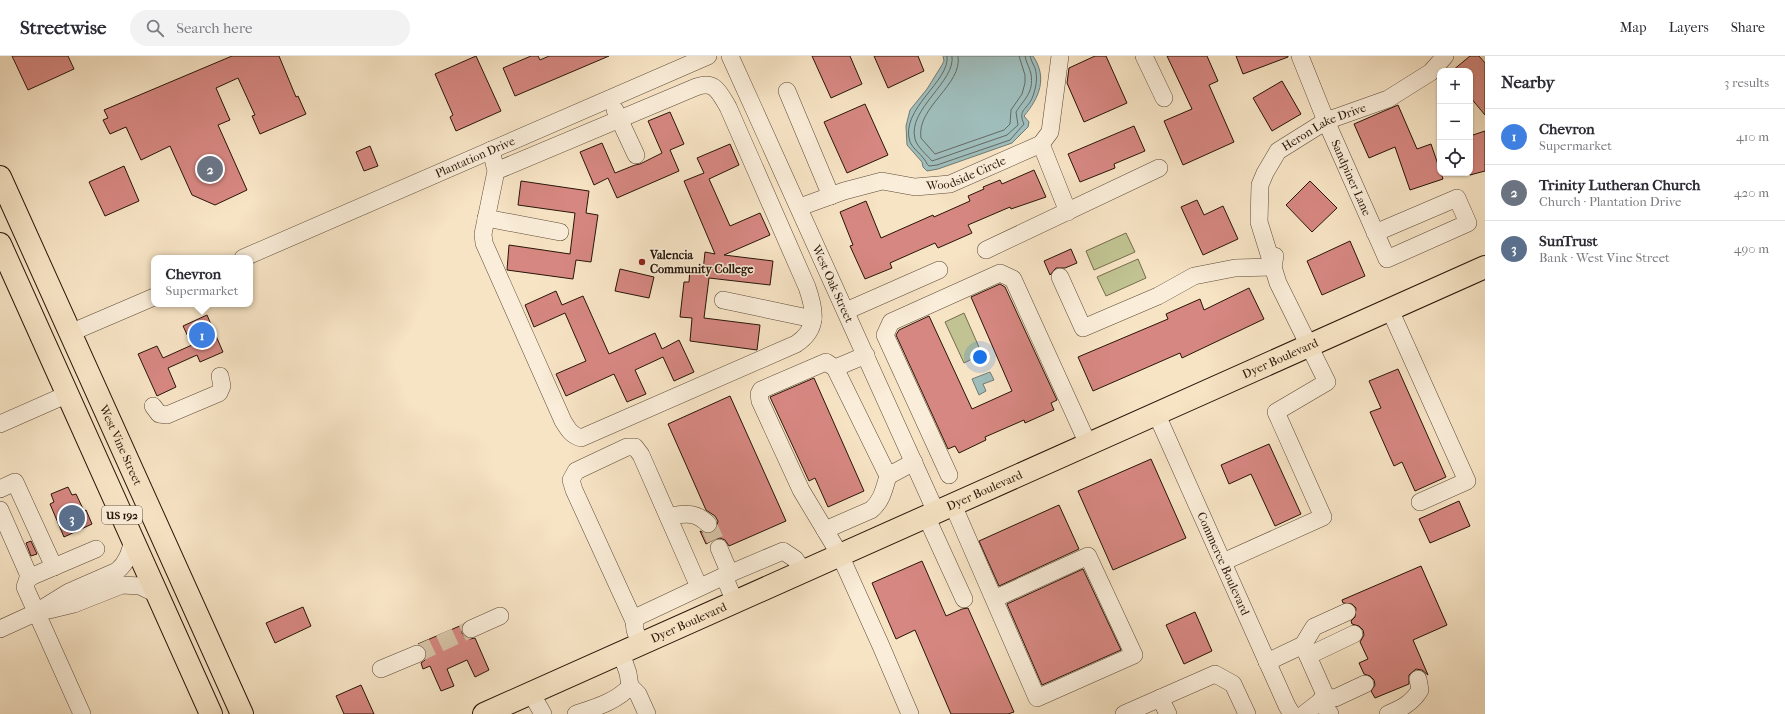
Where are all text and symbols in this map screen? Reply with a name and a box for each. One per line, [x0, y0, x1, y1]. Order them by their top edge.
search box [130, 10, 410, 46]
text: Streetwise [20, 17, 106, 39]
icon: search [144, 17, 166, 39]
text: Search here [176, 19, 252, 37]
text: Map [1620, 19, 1647, 36]
text: Layers [1669, 19, 1709, 36]
text: Share [1731, 19, 1765, 36]
map controls [1437, 68, 1473, 176]
button: + [1437, 68, 1473, 104]
text: Nearby [1501, 72, 1555, 92]
text: 3 results [1724, 75, 1769, 90]
street label: Heron Lake Drive [1279, 100, 1368, 154]
button: − [1437, 104, 1473, 140]
text: Chevron [1539, 120, 1595, 138]
text: 1 [1512, 129, 1516, 144]
text: 410 m [1736, 129, 1769, 144]
street label: Plantation Drive [433, 134, 517, 181]
street label: Sandpiner Lane [1328, 138, 1374, 218]
text: Supermarket [1539, 138, 1612, 153]
button: locate [1437, 140, 1473, 176]
street label: Woodside Circle [925, 153, 1008, 193]
pin: 2 [197, 154, 223, 184]
text: Trinity Lutheran Church [1539, 176, 1700, 194]
text: 2 [1511, 185, 1517, 200]
text: 420 m [1734, 185, 1769, 200]
text: Church · Plantation Drive [1539, 194, 1681, 209]
text: SunTrust [1539, 232, 1598, 250]
text: 3 [1511, 241, 1517, 256]
text: 490 m [1734, 241, 1769, 256]
street label: West Oak Street [809, 242, 857, 326]
place label: Valencia Community College [649, 248, 753, 277]
text: Bank · West Vine Street [1539, 250, 1670, 265]
popup [151, 255, 253, 307]
marker: Valencia Community College [637, 257, 647, 267]
text: Chevron [166, 265, 221, 283]
text: Supermarket [166, 283, 238, 298]
pin: 1 [189, 320, 215, 350]
street label: Dyer Boulevard [1240, 335, 1321, 381]
your location [970, 347, 990, 367]
street label: West Vine Street [96, 402, 145, 488]
street label: Dyer Boulevard [944, 467, 1025, 514]
pin: 3 [59, 503, 85, 533]
road number: US 192 [102, 506, 142, 524]
street label: Commerce Boulevard [1194, 510, 1253, 618]
street label: Dyer Boulevard [648, 599, 729, 646]

